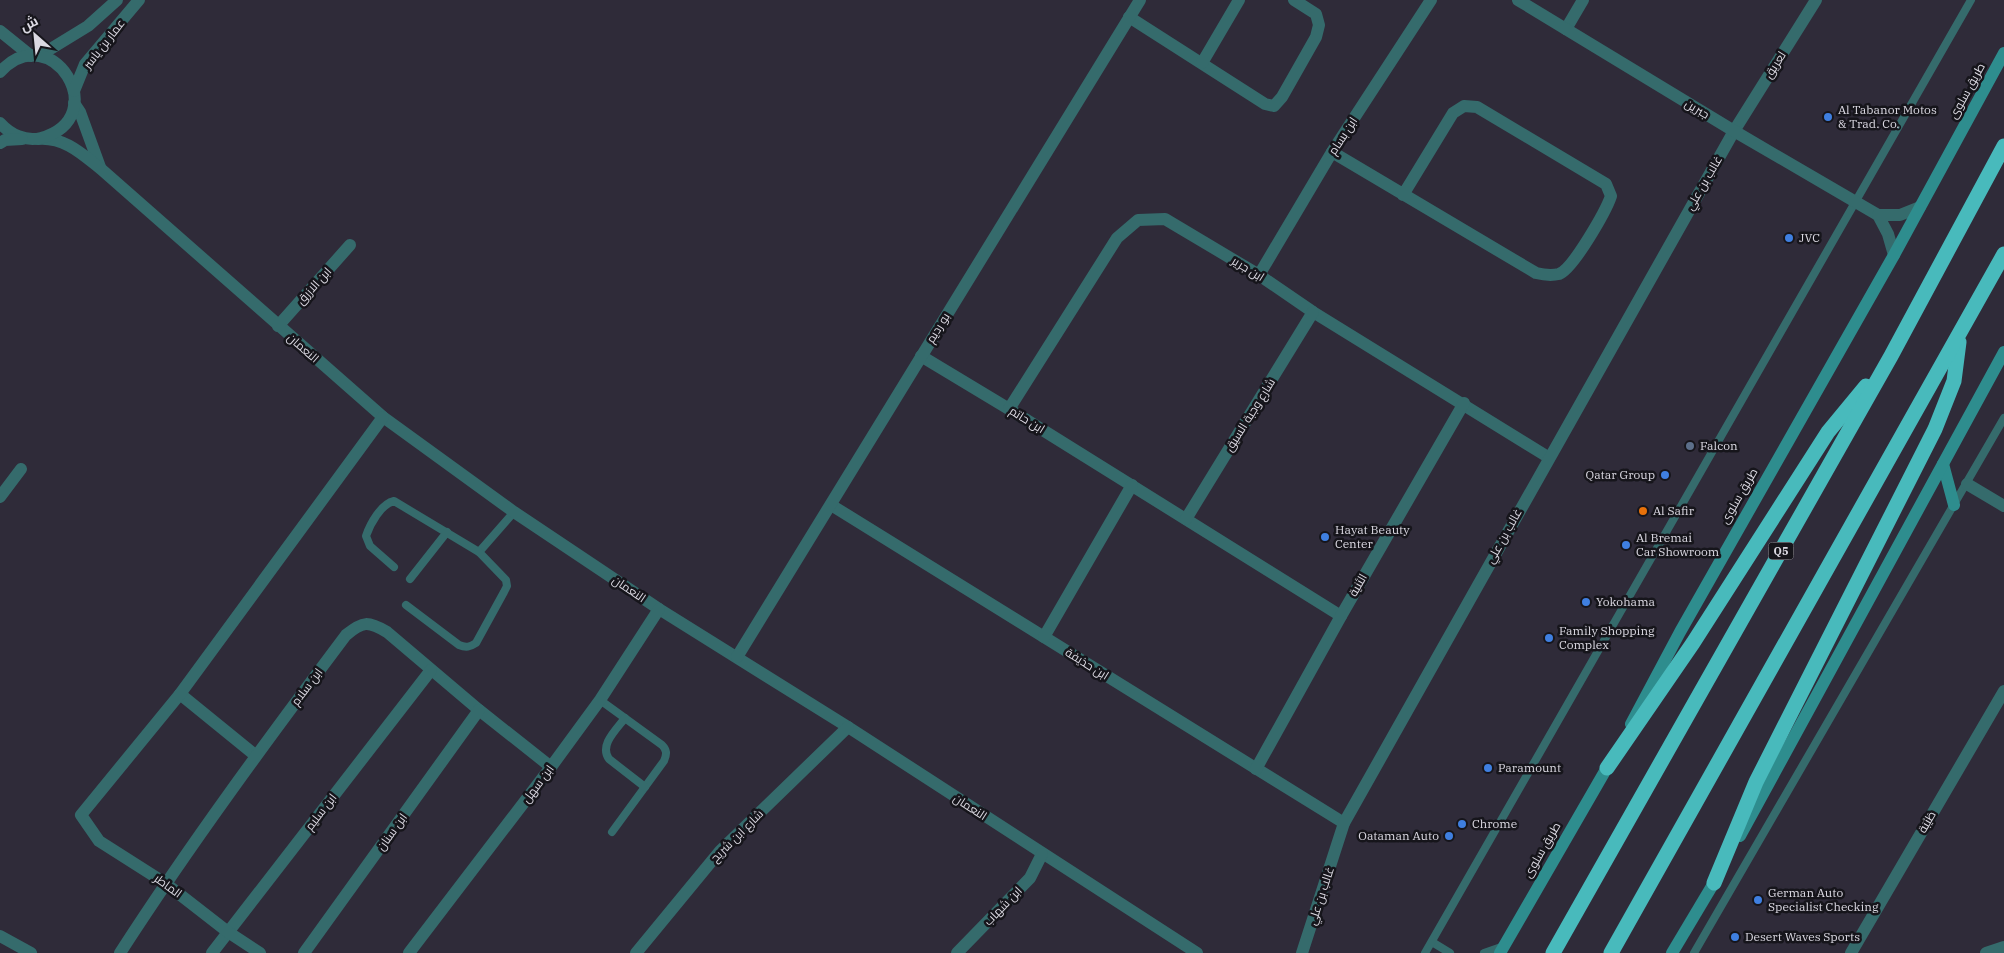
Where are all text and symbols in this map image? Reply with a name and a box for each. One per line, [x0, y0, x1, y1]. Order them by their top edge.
north arrow [10, 10, 60, 60]
text: ش [17, 11, 41, 36]
street label: عمار بن ياسر [79, 16, 128, 72]
street label: لعريق [1760, 48, 1789, 81]
street label: طريق سلوى [1945, 60, 1988, 121]
street label: جبرين [1682, 95, 1712, 122]
place label: Al Tabanor Motos & Trad. Co. [1838, 102, 1937, 131]
marker: Al Tabanor Motos & Trad. Co. [1822, 111, 1834, 123]
street label: ابن بسام [1325, 114, 1361, 158]
street label: غالب بن علي [1682, 153, 1728, 214]
place label: JVC [1799, 230, 1820, 245]
marker: JVC [1783, 232, 1795, 244]
street label: ابن جرير [1228, 252, 1267, 284]
street label: ابن الازرق [293, 264, 334, 307]
street label: بو رديم [922, 310, 954, 346]
street label: النعمان [284, 330, 322, 366]
street label: شارع وجبة السيق [1221, 375, 1279, 455]
street label: ابن حاتم [1006, 403, 1048, 437]
place label: Falcon [1700, 438, 1738, 453]
marker: Falcon [1684, 440, 1696, 452]
street label: طريق سلوى [1717, 465, 1760, 526]
place label: Qatar Group [1586, 467, 1655, 482]
marker: Qatar Group [1659, 469, 1671, 481]
place label: Al Safir [1653, 503, 1695, 518]
marker: Al Safir [1637, 505, 1649, 517]
street label: غالب بن علي [1482, 506, 1527, 567]
place label: Hayat Beauty Center [1335, 522, 1410, 551]
place label: Al Bremai Car Showroom [1636, 530, 1720, 559]
marker: Hayat Beauty Center [1319, 531, 1331, 543]
marker: Al Bremai Car Showroom [1620, 539, 1632, 551]
road number: Q5 [1768, 542, 1794, 560]
street label: الثنية [1345, 571, 1370, 599]
street label: النعمان [610, 572, 649, 605]
place label: Yokohama [1596, 594, 1656, 609]
marker: Yokohama [1580, 596, 1592, 608]
place label: Family Shopping Complex [1559, 623, 1655, 652]
marker: Family Shopping Complex [1543, 632, 1555, 644]
street label: ابن حذيفة [1063, 644, 1112, 683]
street label: ابن سلام [288, 665, 326, 709]
place label: Paramount [1498, 760, 1561, 775]
street label: ابن سهل [518, 762, 557, 806]
marker: Paramount [1482, 762, 1494, 774]
street label: ابن سليم [302, 790, 340, 834]
street label: النعمان [951, 790, 990, 823]
street label: شارع ابن شريح [707, 806, 767, 866]
street label: طَيْبَة [1914, 808, 1939, 835]
street label: ابن سنان [373, 810, 410, 853]
place label: Chrome [1472, 816, 1517, 831]
marker: Chrome [1456, 818, 1468, 830]
street label: طريق سلوى [1520, 819, 1563, 880]
place label: Oataman Auto [1358, 828, 1439, 843]
marker: Oataman Auto [1443, 830, 1455, 842]
street label: غالب بن علي [1304, 865, 1340, 928]
street label: الماطر [151, 870, 185, 901]
street label: ابن شهاب [980, 883, 1025, 928]
place label: German Auto Specialist Checking [1768, 885, 1879, 914]
marker: German Auto Specialist Checking [1752, 894, 1764, 906]
place label: Desert Waves Sports [1745, 929, 1860, 944]
marker: Desert Waves Sports [1729, 931, 1741, 943]

